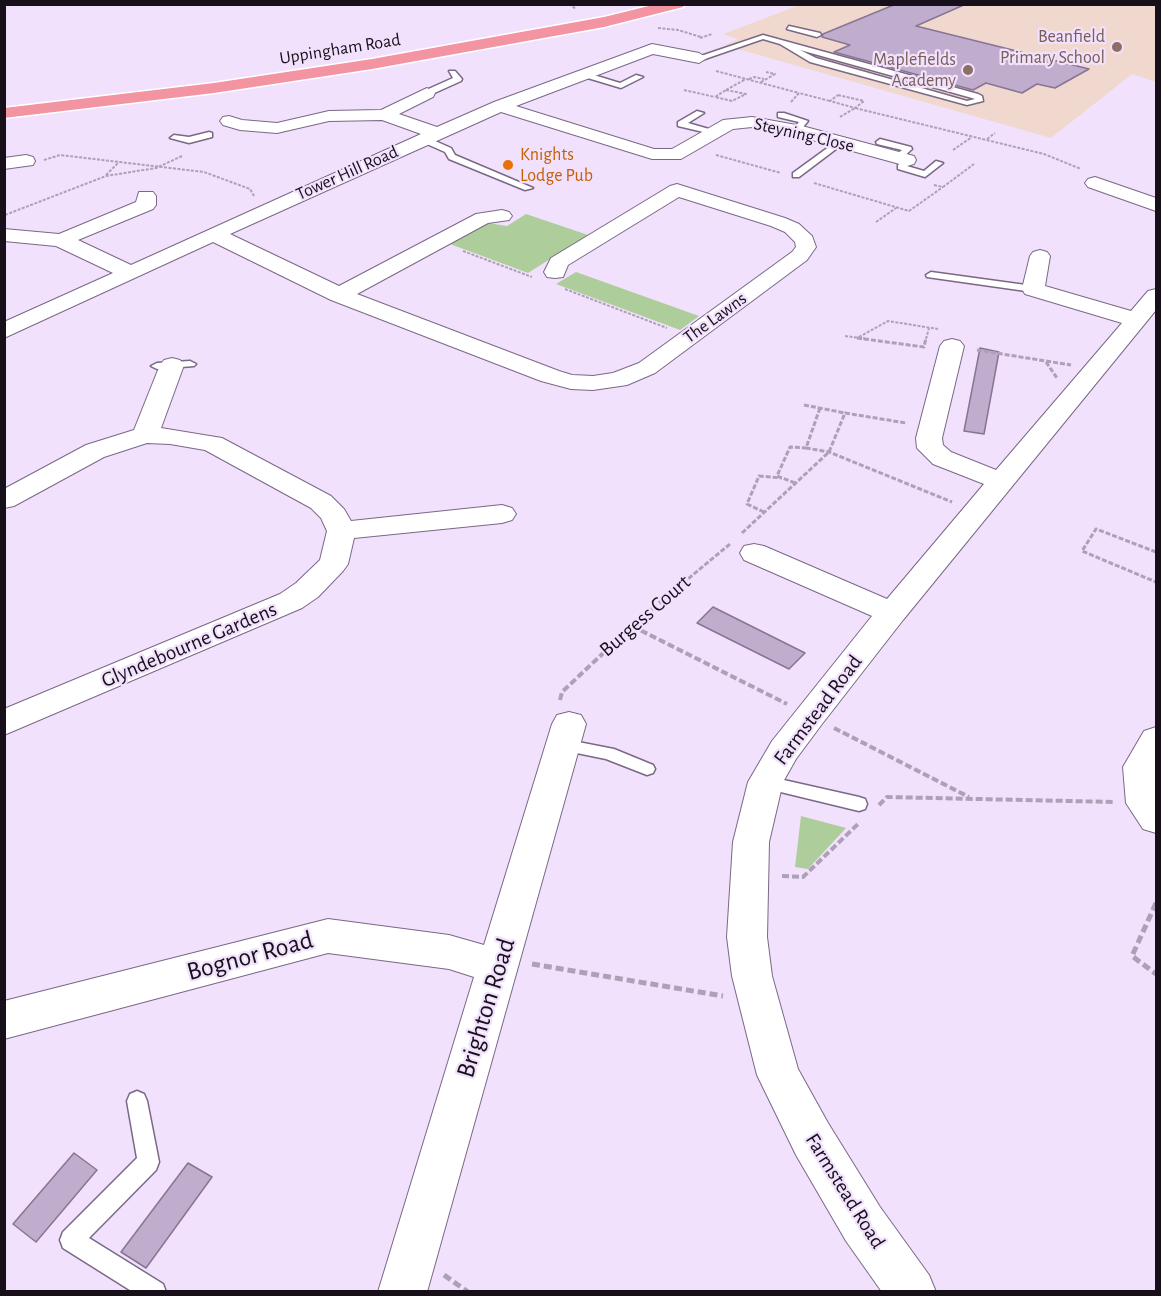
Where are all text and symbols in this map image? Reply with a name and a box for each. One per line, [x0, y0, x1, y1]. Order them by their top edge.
place label: Beanfield Primary School [1000, 26, 1105, 68]
street label: Uppingham Road [278, 29, 402, 69]
marker: Beanfield Primary School [1110, 40, 1124, 54]
place label: Maplefields Academy [873, 49, 956, 92]
marker: Maplefields Academy [961, 63, 975, 77]
street label: Steyning Close [752, 113, 856, 157]
street label: Tower Hill Road [293, 141, 401, 205]
place label: Knights Lodge Pub [520, 144, 593, 186]
marker: Knights Lodge Pub [501, 158, 515, 172]
street label: The Lawns [679, 288, 751, 348]
street label: Burgess Court [594, 570, 696, 662]
street label: Glyndebourne Gardens [98, 597, 280, 693]
street label: Farmstead Road [768, 650, 868, 770]
street label: Bognor Road [183, 924, 317, 988]
street label: Brighton Road [450, 934, 522, 1082]
street label: Farmstead Road [800, 1129, 890, 1253]

